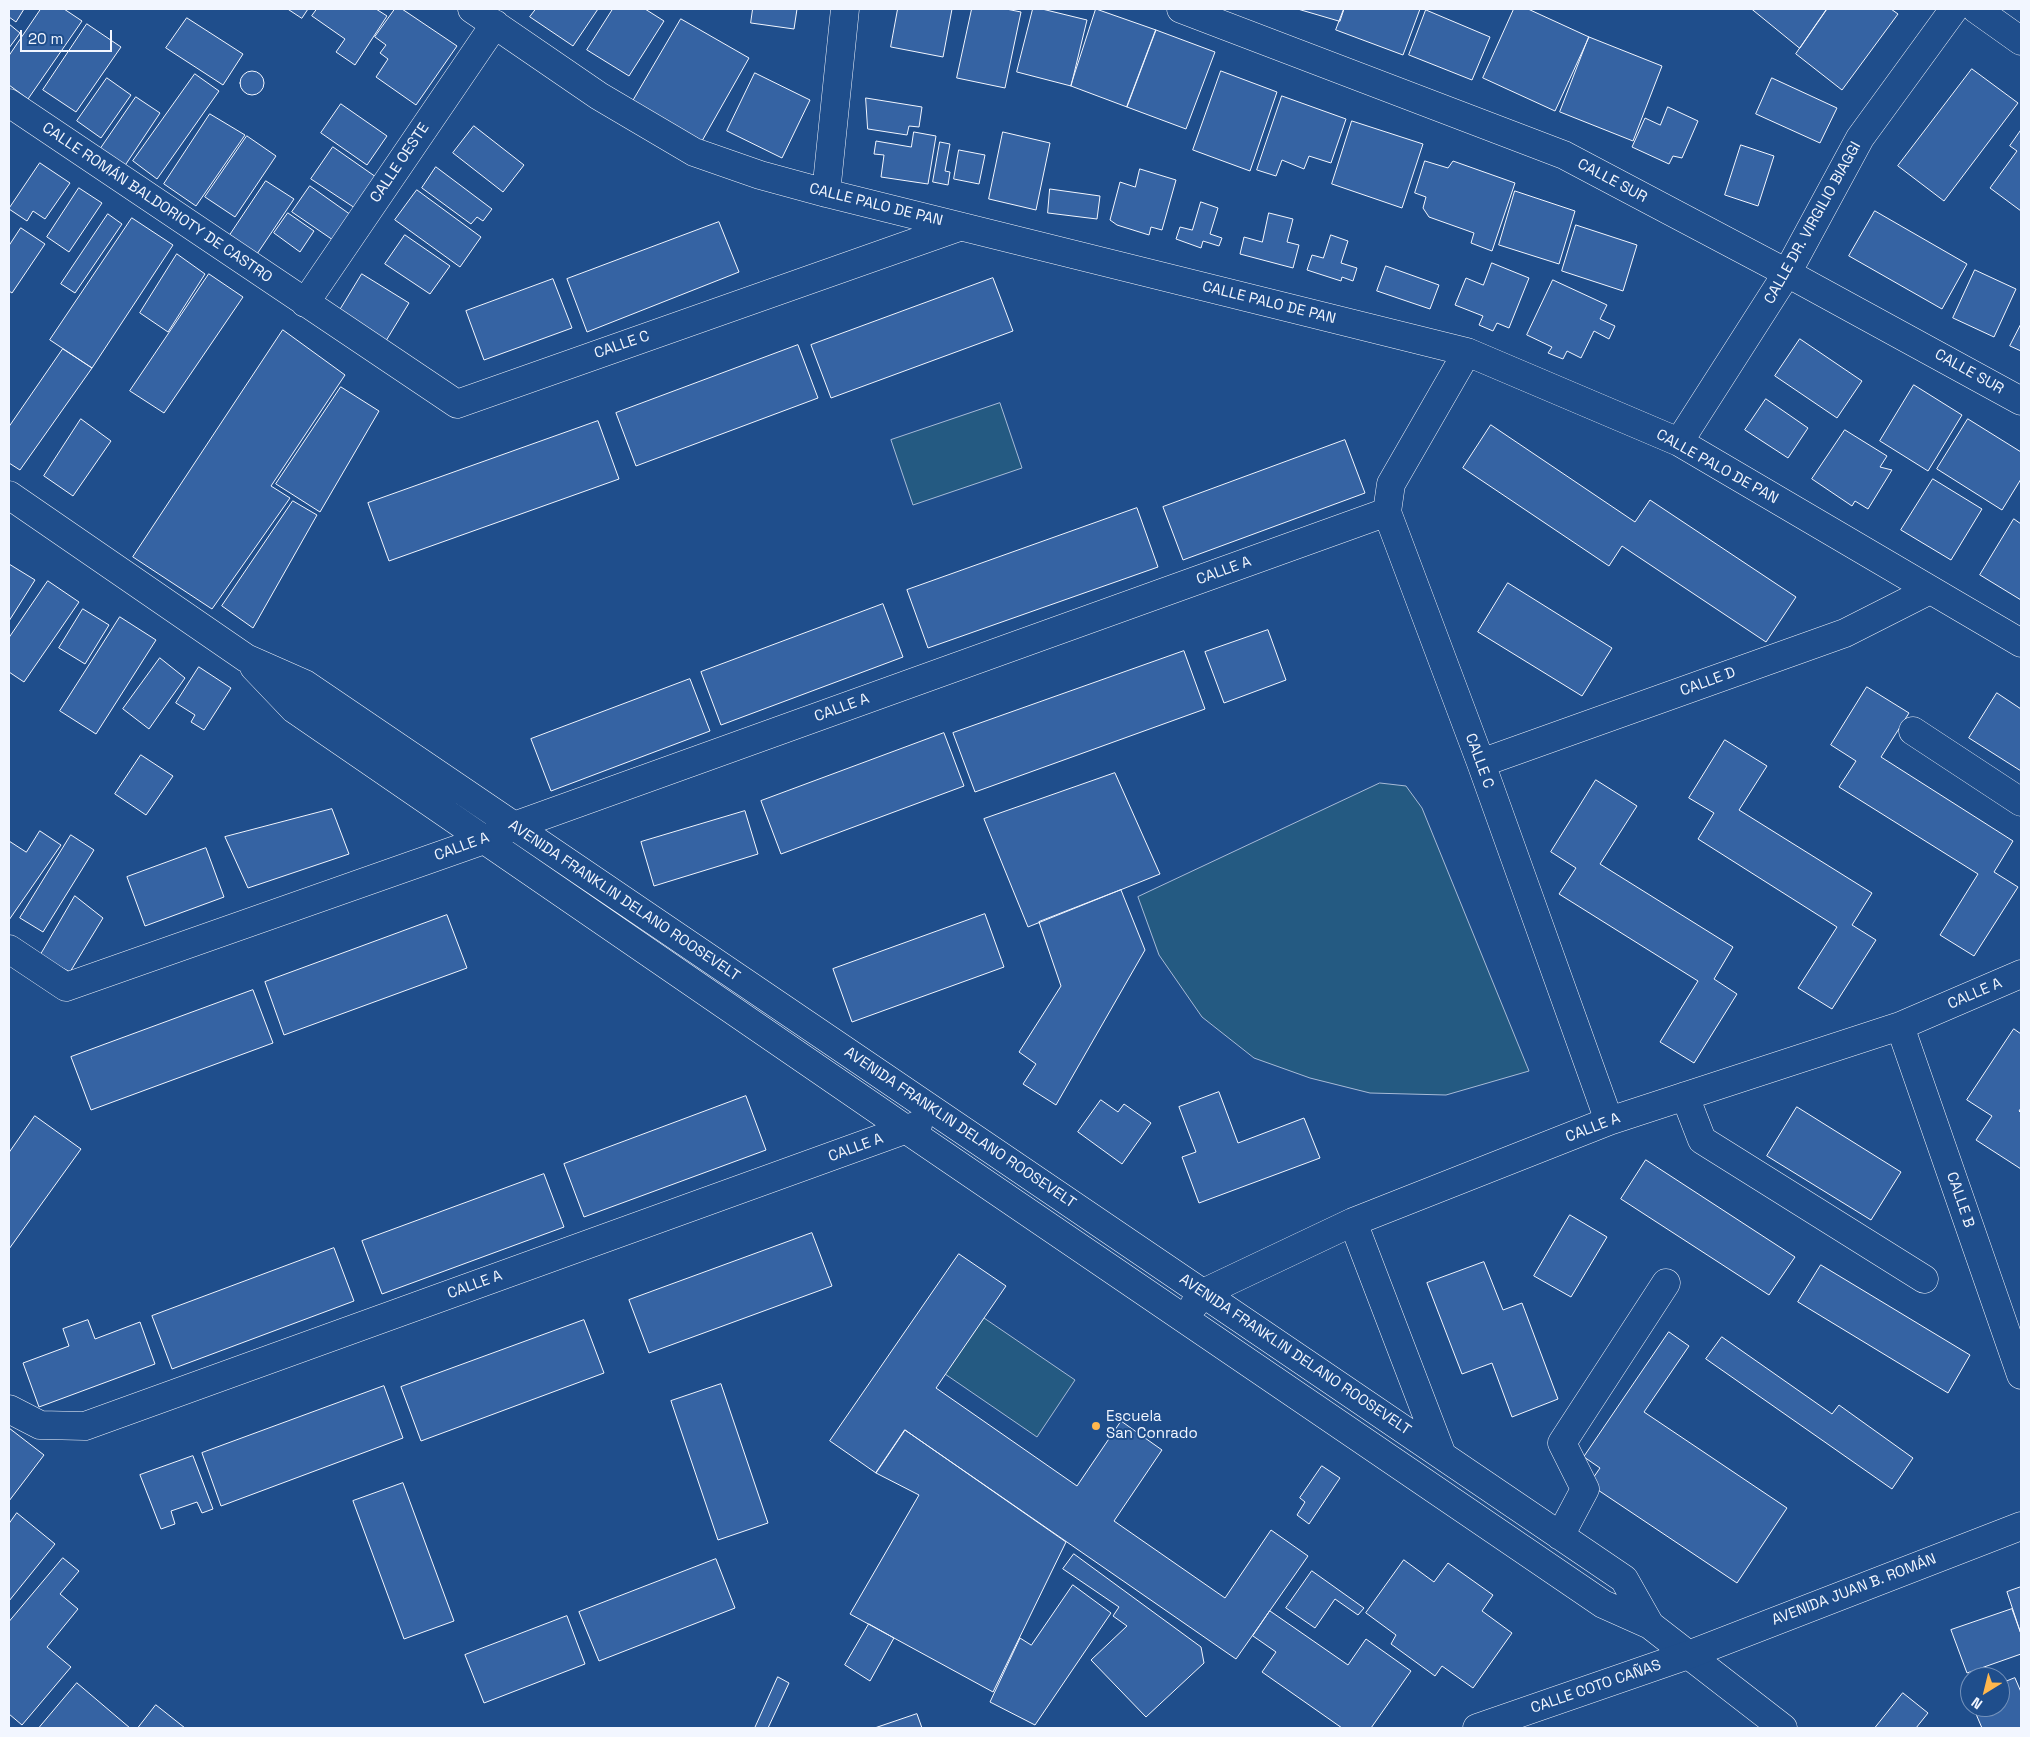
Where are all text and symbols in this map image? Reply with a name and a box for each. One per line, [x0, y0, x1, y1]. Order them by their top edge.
scale bar [22, 20, 115, 52]
text: 20 m [28, 29, 63, 48]
street label: CALLE ROMÁN BALDORIOTY DE CASTRO [39, 119, 275, 287]
street label: CALLE OESTE [367, 120, 433, 206]
street label: CALLE DR. VIRGILIO BIAGGI [1761, 139, 1865, 307]
street label: CALLE SUR [1574, 155, 1650, 207]
street label: CALLE PALO DE PAN [807, 180, 945, 230]
street label: CALLE PALO DE PAN [1200, 278, 1338, 328]
street label: CALLE C [592, 327, 652, 363]
street label: CALLE SUR [1931, 346, 2007, 398]
street label: CALLE PALO DE PAN [1653, 426, 1781, 508]
street label: CALLE A [1194, 553, 1254, 589]
street label: CALLE D [1678, 664, 1738, 700]
street label: CALLE A [812, 690, 872, 726]
street label: CALLE C [1461, 731, 1497, 791]
street label: AVENIDA FRANKLIN DELANO ROOSEVELT [505, 817, 743, 985]
street label: CALLE A [432, 829, 492, 865]
street label: CALLE A [1945, 975, 2005, 1013]
street label: AVENIDA FRANKLIN DELANO ROOSEVELT [841, 1044, 1079, 1212]
street label: CALLE A [1563, 1109, 1623, 1147]
street label: CALLE A [826, 1130, 886, 1166]
street label: CALLE B [1942, 1170, 1978, 1230]
street label: CALLE A [445, 1267, 505, 1303]
street label: AVENIDA FRANKLIN DELANO ROOSEVELT [1176, 1271, 1414, 1439]
place label: Escuela San Conrado [1106, 1408, 1198, 1443]
marker: Escuela San Conrado [1090, 1420, 1102, 1432]
street label: AVENIDA JUAN B. ROMÁN [1769, 1550, 1939, 1630]
street label: CALLE COTO CAÑAS [1528, 1656, 1664, 1718]
north arrow [1960, 1667, 2010, 1717]
text: N [1968, 1693, 1986, 1713]

